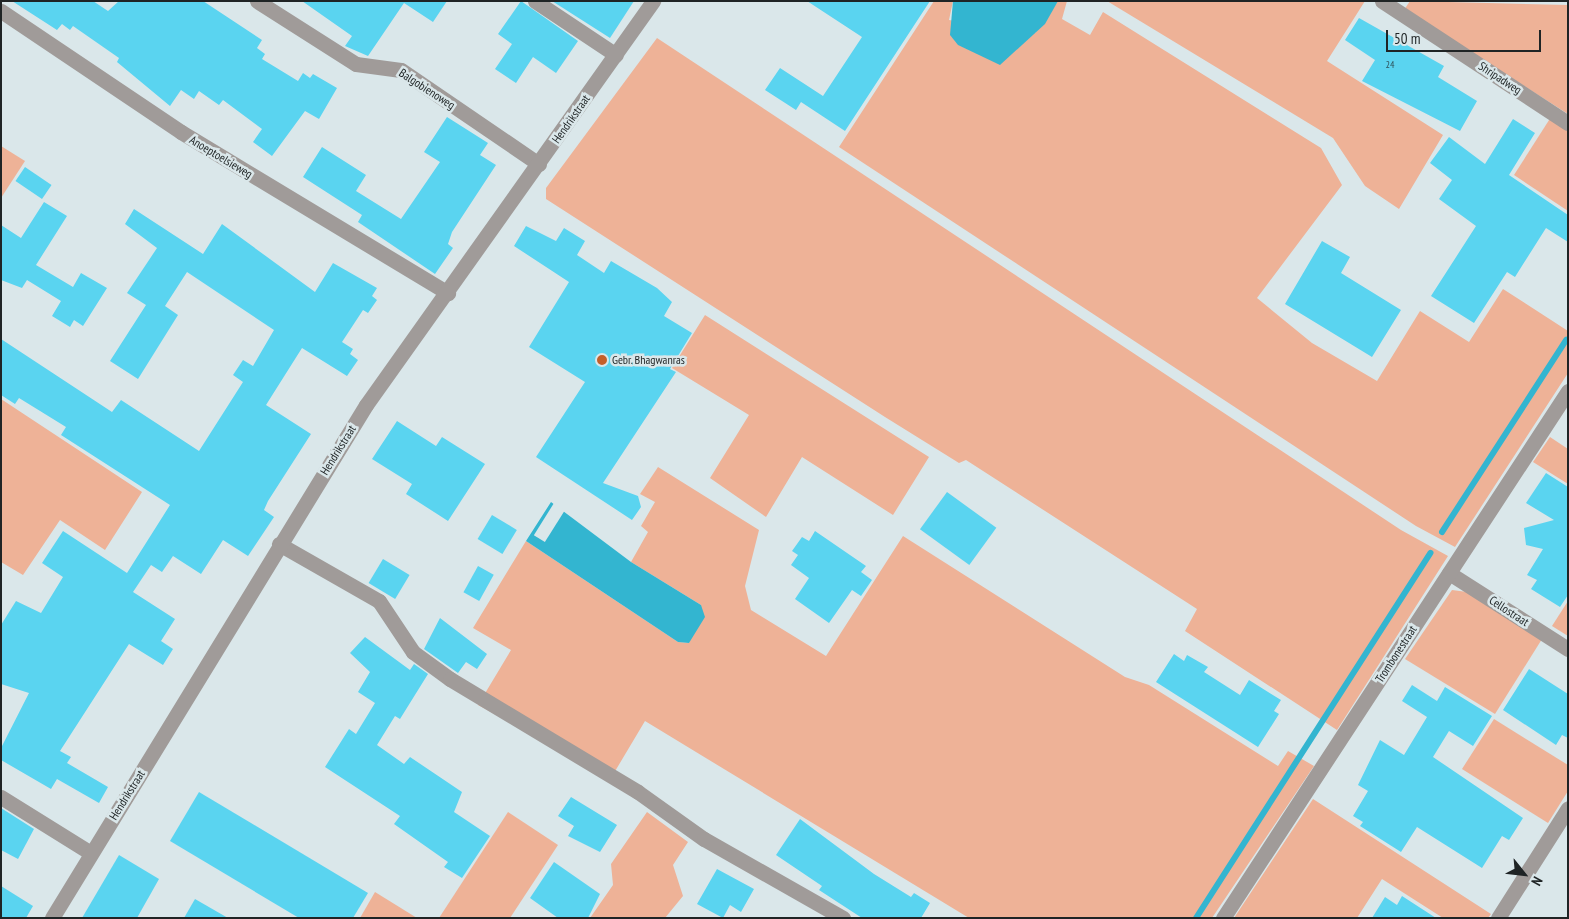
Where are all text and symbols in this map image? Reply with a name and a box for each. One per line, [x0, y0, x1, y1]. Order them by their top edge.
scale bar [1389, 20, 1544, 52]
text: 50 m [1394, 29, 1420, 48]
house number: 24 [1386, 59, 1394, 71]
street label: Shripadweg [1476, 59, 1524, 97]
street label: Balgobienoweg [396, 66, 458, 112]
street label: Hendrikstraat [549, 92, 593, 146]
street label: Anoeptoelsieweg [187, 133, 255, 181]
place label: Gebr. Bhagwanras [612, 353, 686, 367]
marker: Gebr. Bhagwanras [596, 354, 608, 366]
street label: Hendrikstraat [317, 422, 359, 478]
street label: Cellostraat [1486, 593, 1532, 629]
street label: Trombonestraat [1372, 623, 1420, 685]
street label: Hendrikstraat [106, 767, 148, 823]
north arrow [1499, 849, 1549, 899]
text: N [1527, 874, 1547, 889]

